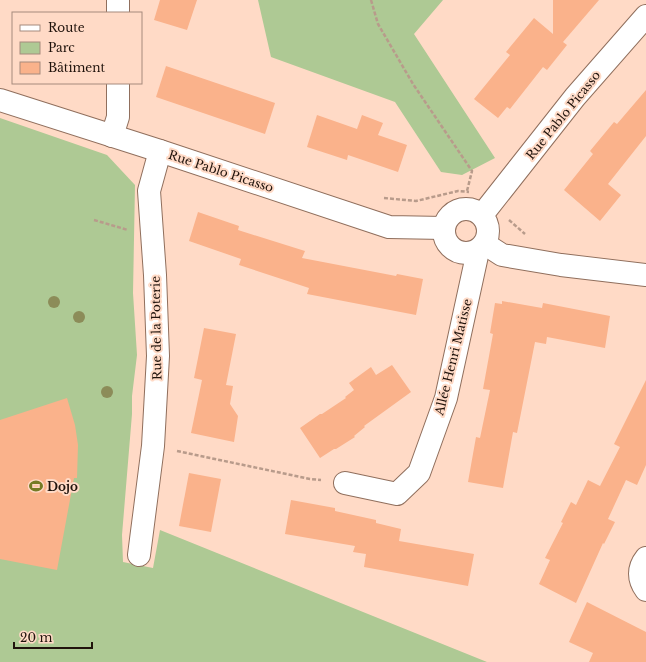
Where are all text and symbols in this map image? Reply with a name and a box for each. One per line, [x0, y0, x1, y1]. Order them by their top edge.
legend [12, 12, 142, 84]
text: Route [48, 20, 85, 35]
text: Parc [48, 40, 75, 55]
text: Bâtiment [48, 60, 106, 75]
street label: Rue Pablo Picasso [523, 68, 603, 162]
street label: Rue Pablo Picasso [166, 147, 276, 195]
street label: Rue de la Poterie [148, 276, 164, 380]
street label: Allée Henri Matisse [431, 297, 475, 418]
sports icon: Dojo [28, 478, 44, 494]
place label: Dojo [47, 479, 78, 494]
scale bar [14, 624, 92, 650]
text: 20 m [20, 630, 52, 645]

